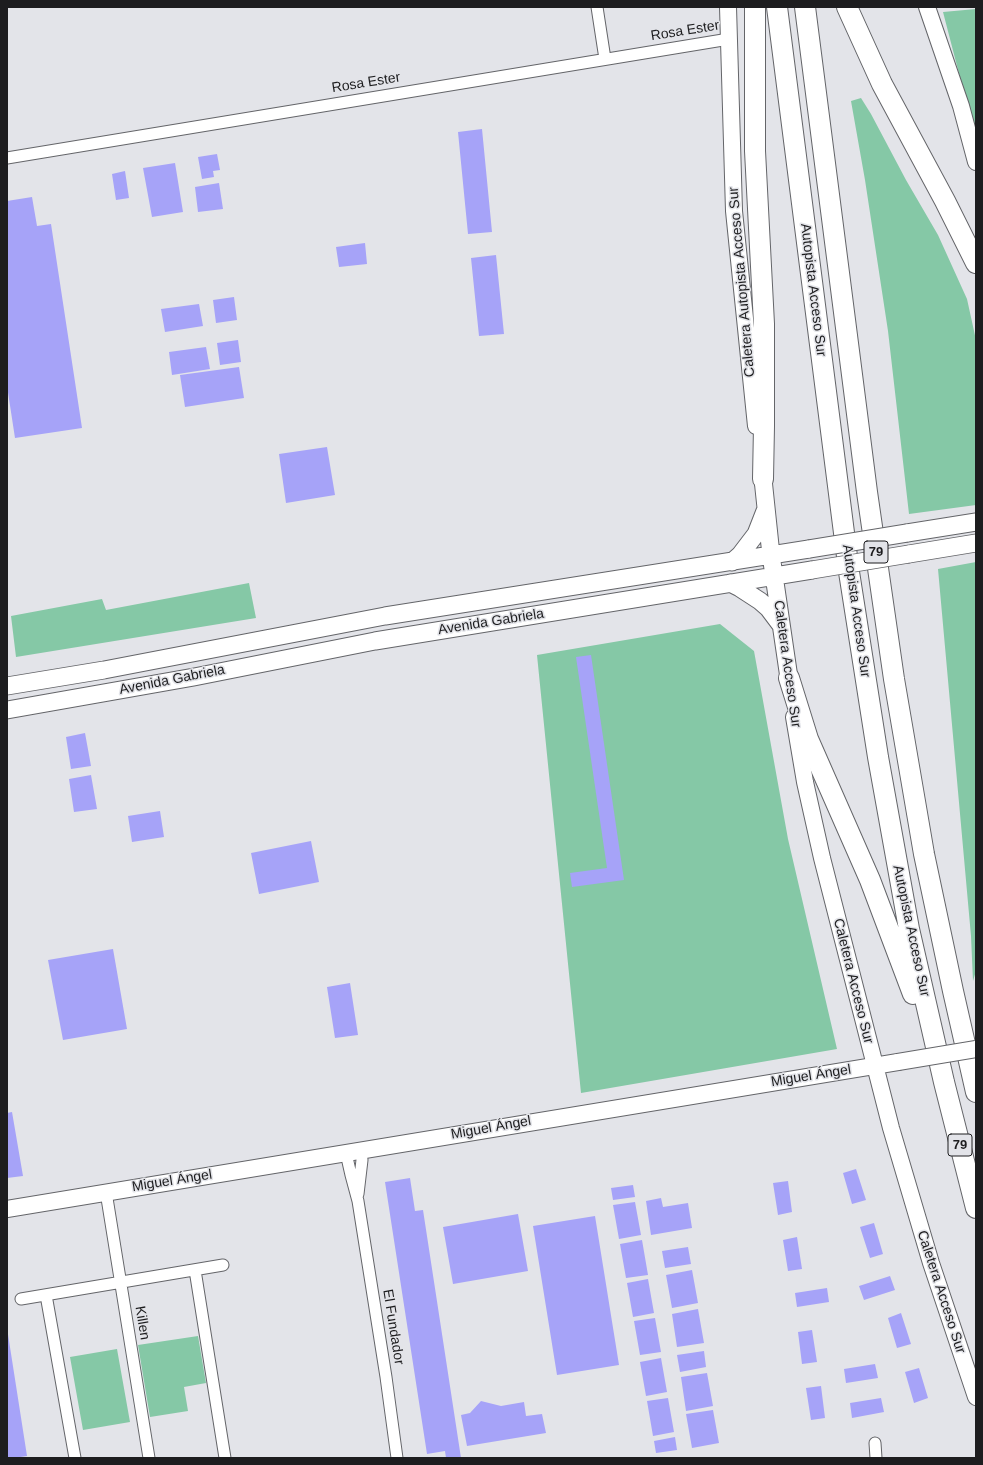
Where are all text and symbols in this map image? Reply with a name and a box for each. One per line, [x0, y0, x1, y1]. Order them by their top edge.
street label: Rosa Ester [649, 17, 721, 45]
street label: Rosa Ester [330, 69, 402, 97]
street label: Caletera Autopista Acceso Sur [725, 186, 759, 378]
street label: Autopista Acceso Sur [797, 223, 829, 357]
road number: 79 [864, 541, 888, 563]
street label: Autopista Acceso Sur [838, 544, 874, 678]
street label: Caletera Acceso Sur [770, 599, 804, 729]
street label: Avenida Gabriela [437, 605, 545, 639]
street label: Avenida Gabriela [118, 662, 226, 698]
street label: Autopista Acceso Sur [889, 864, 933, 998]
street label: Caletera Acceso Sur [829, 917, 877, 1045]
street label: Miguel Ángel [770, 1061, 852, 1091]
street label: Miguel Ángel [450, 1113, 532, 1143]
road number: 79 [948, 1134, 972, 1156]
street label: Miguel Ángel [131, 1166, 213, 1196]
street label: Caletera Acceso Sur [913, 1228, 969, 1356]
street label: El Fundador [379, 1288, 407, 1366]
street label: Killen [131, 1305, 153, 1341]

